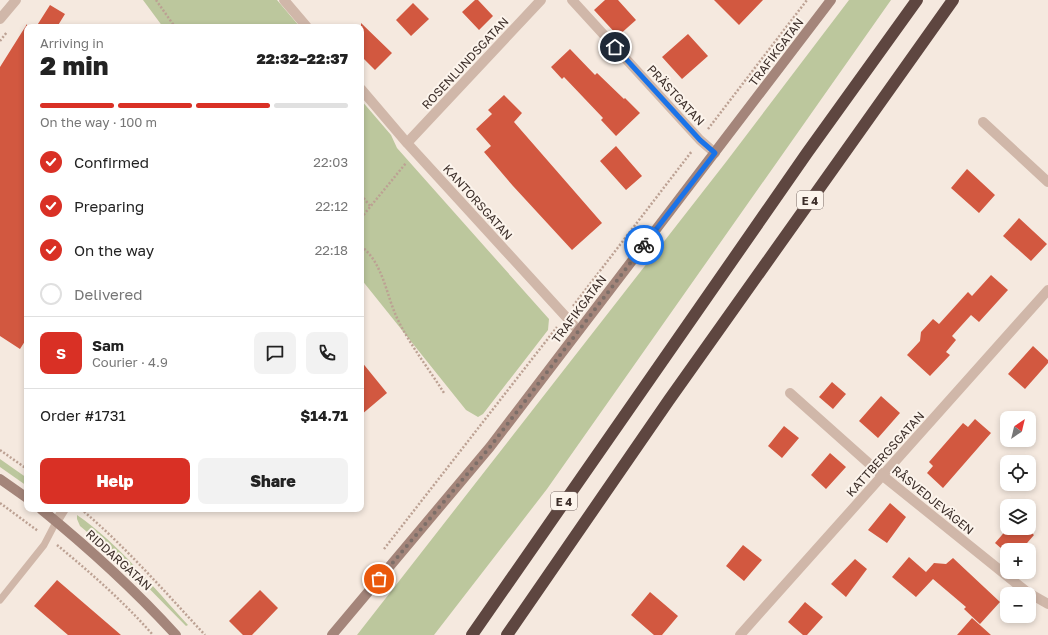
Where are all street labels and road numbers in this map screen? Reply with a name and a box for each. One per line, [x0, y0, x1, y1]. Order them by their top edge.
street label: ROSENLUNDSGATAN [418, 14, 512, 112]
street label: TRAFIKGATAN [745, 15, 807, 89]
street label: PRÄSTGATAN [644, 61, 708, 129]
street label: KANTORSGATAN [440, 161, 516, 243]
road number: E 4 [797, 191, 823, 209]
street label: TRAFIKGATAN [548, 272, 610, 346]
street label: KATTBERGSGATAN [843, 408, 927, 500]
street label: RÅSVEDJEVÄGEN [889, 462, 977, 538]
road number: E 4 [551, 492, 577, 510]
street label: RIDDARGATAN [83, 526, 155, 594]

